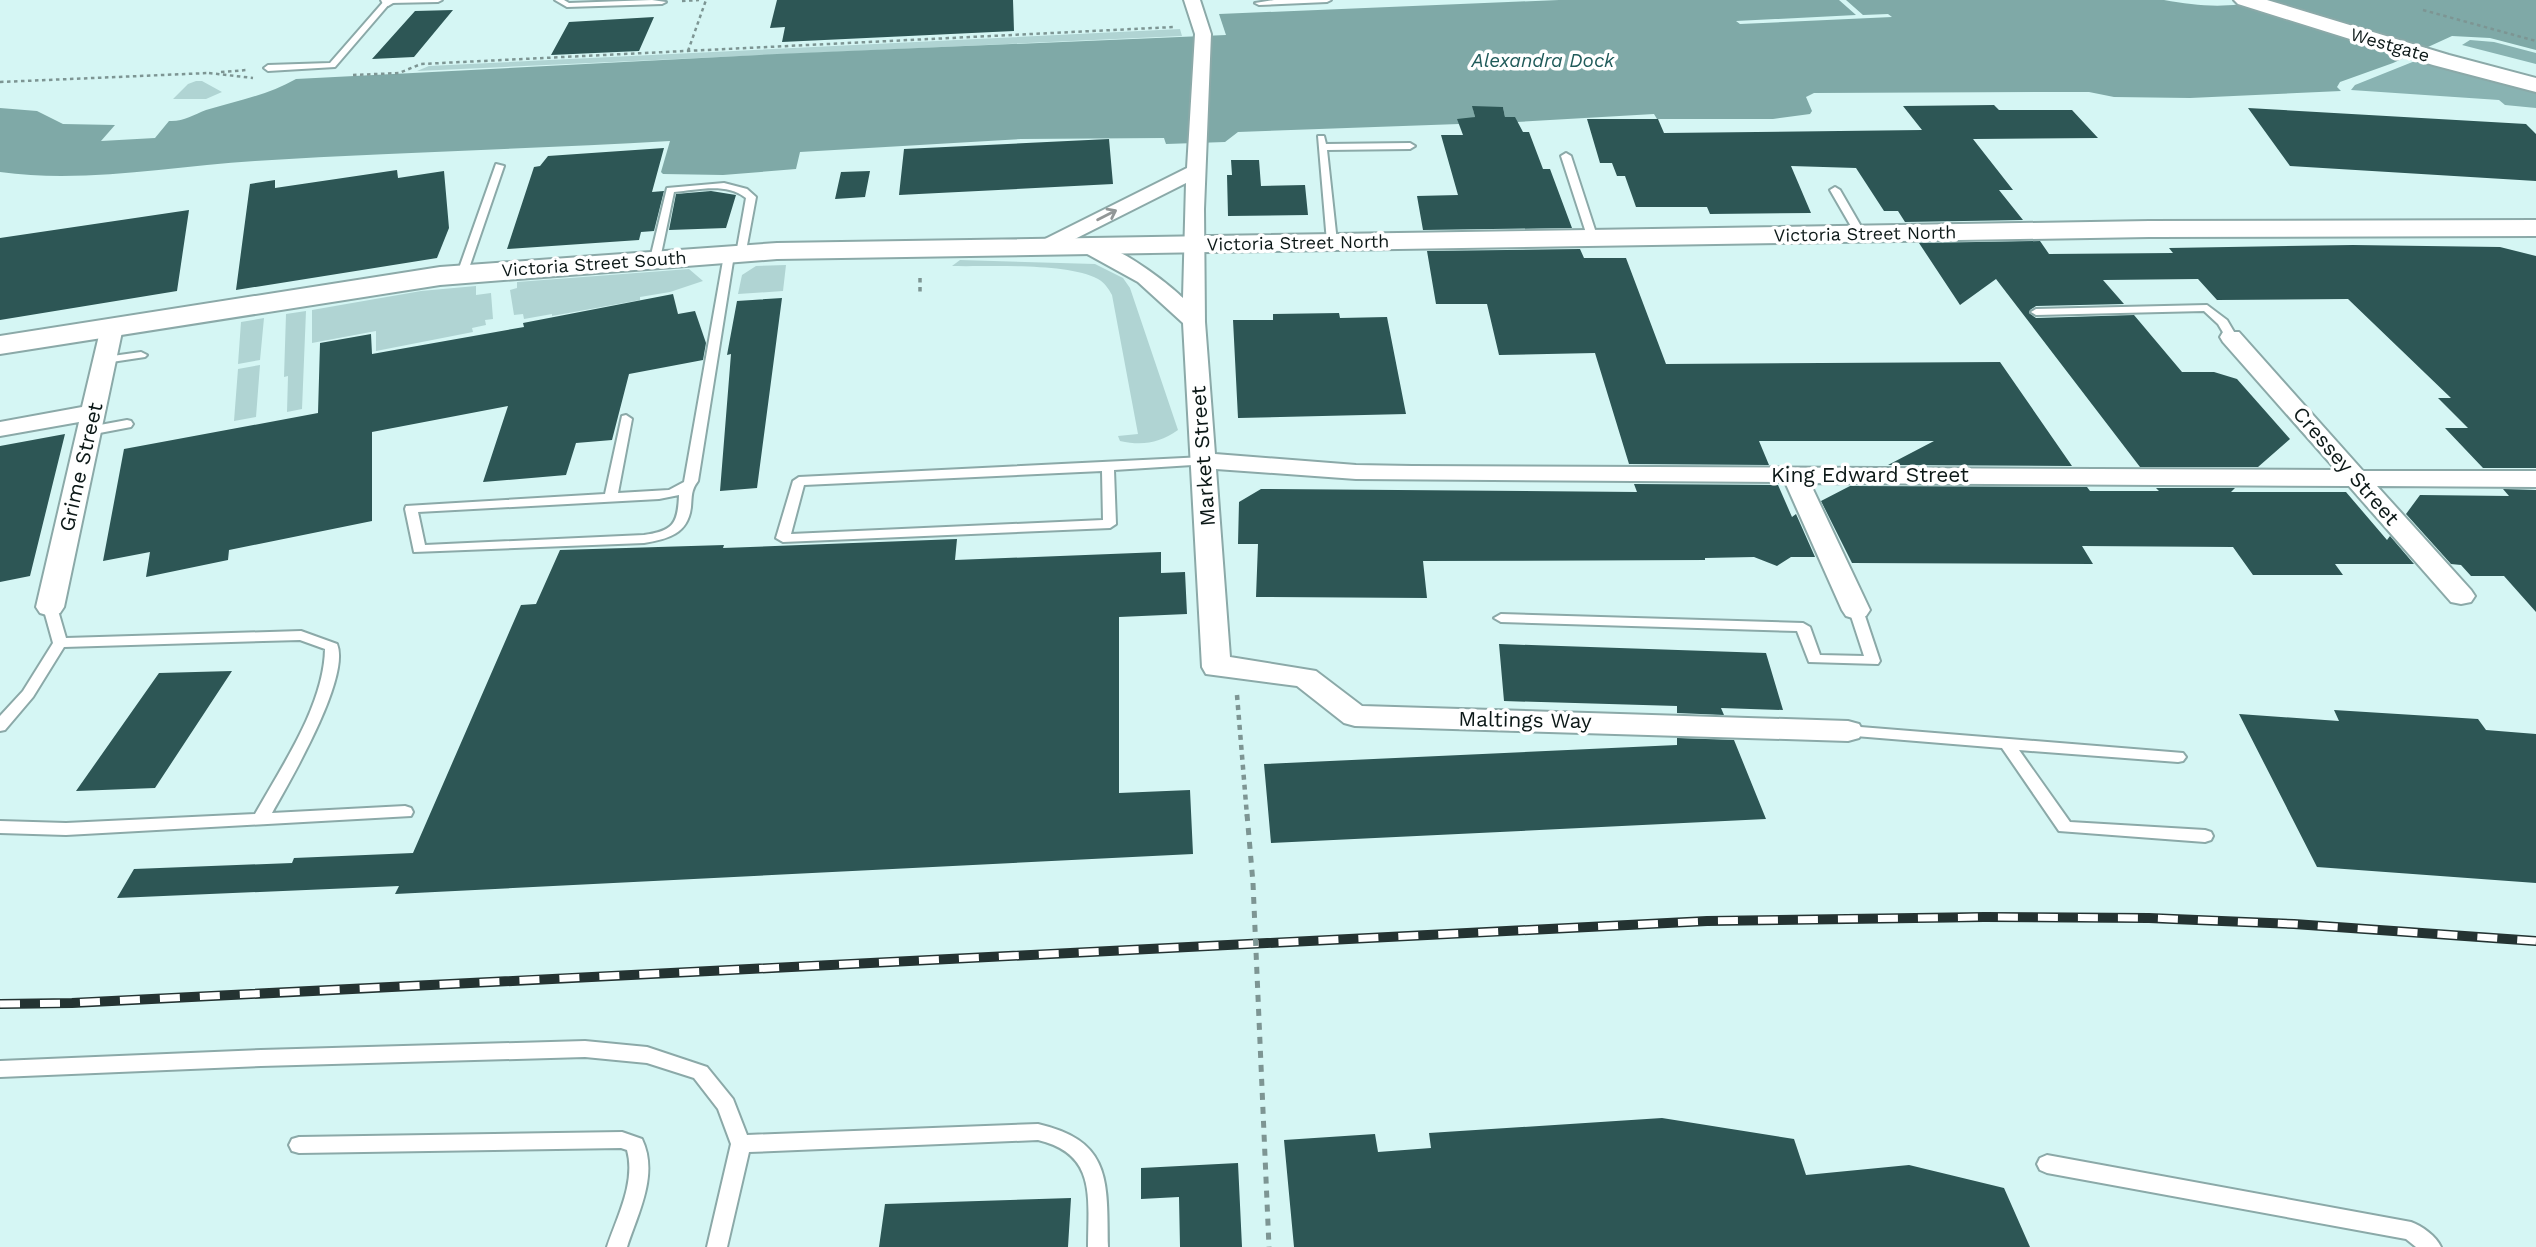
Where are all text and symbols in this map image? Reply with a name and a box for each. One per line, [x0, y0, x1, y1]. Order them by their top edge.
street label: Westgate [2348, 23, 2432, 66]
water label: Alexandra Dock [1471, 49, 1615, 72]
one-way arrow [1096, 208, 1117, 222]
street label: Victoria Street North [1774, 221, 1956, 246]
street label: Victoria Street North [1207, 230, 1389, 255]
street label: Victoria Street South [501, 247, 687, 280]
street label: Market Street [1185, 385, 1220, 527]
street label: Grime Street [54, 400, 108, 534]
street label: Cressey Street [2288, 401, 2405, 530]
street label: King Edward Street [1771, 462, 1969, 487]
street label: Maltings Way [1458, 706, 1592, 733]

